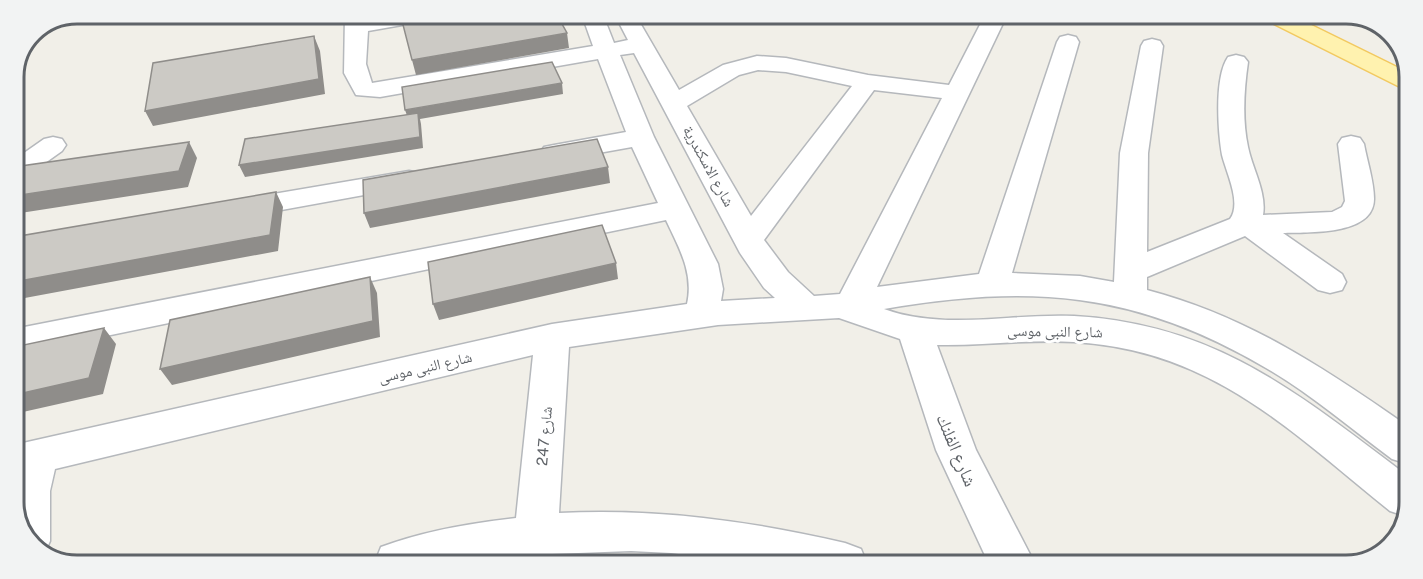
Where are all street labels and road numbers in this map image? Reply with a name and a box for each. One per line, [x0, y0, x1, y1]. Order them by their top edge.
street label: شارع الاسكندرية [678, 123, 738, 210]
street label: شارع النبى موسى [1007, 322, 1103, 342]
street label: شارع النبى موسى [376, 348, 474, 388]
street label: شارع 247 [533, 405, 557, 467]
street label: شارع الفلنك [931, 411, 982, 490]

